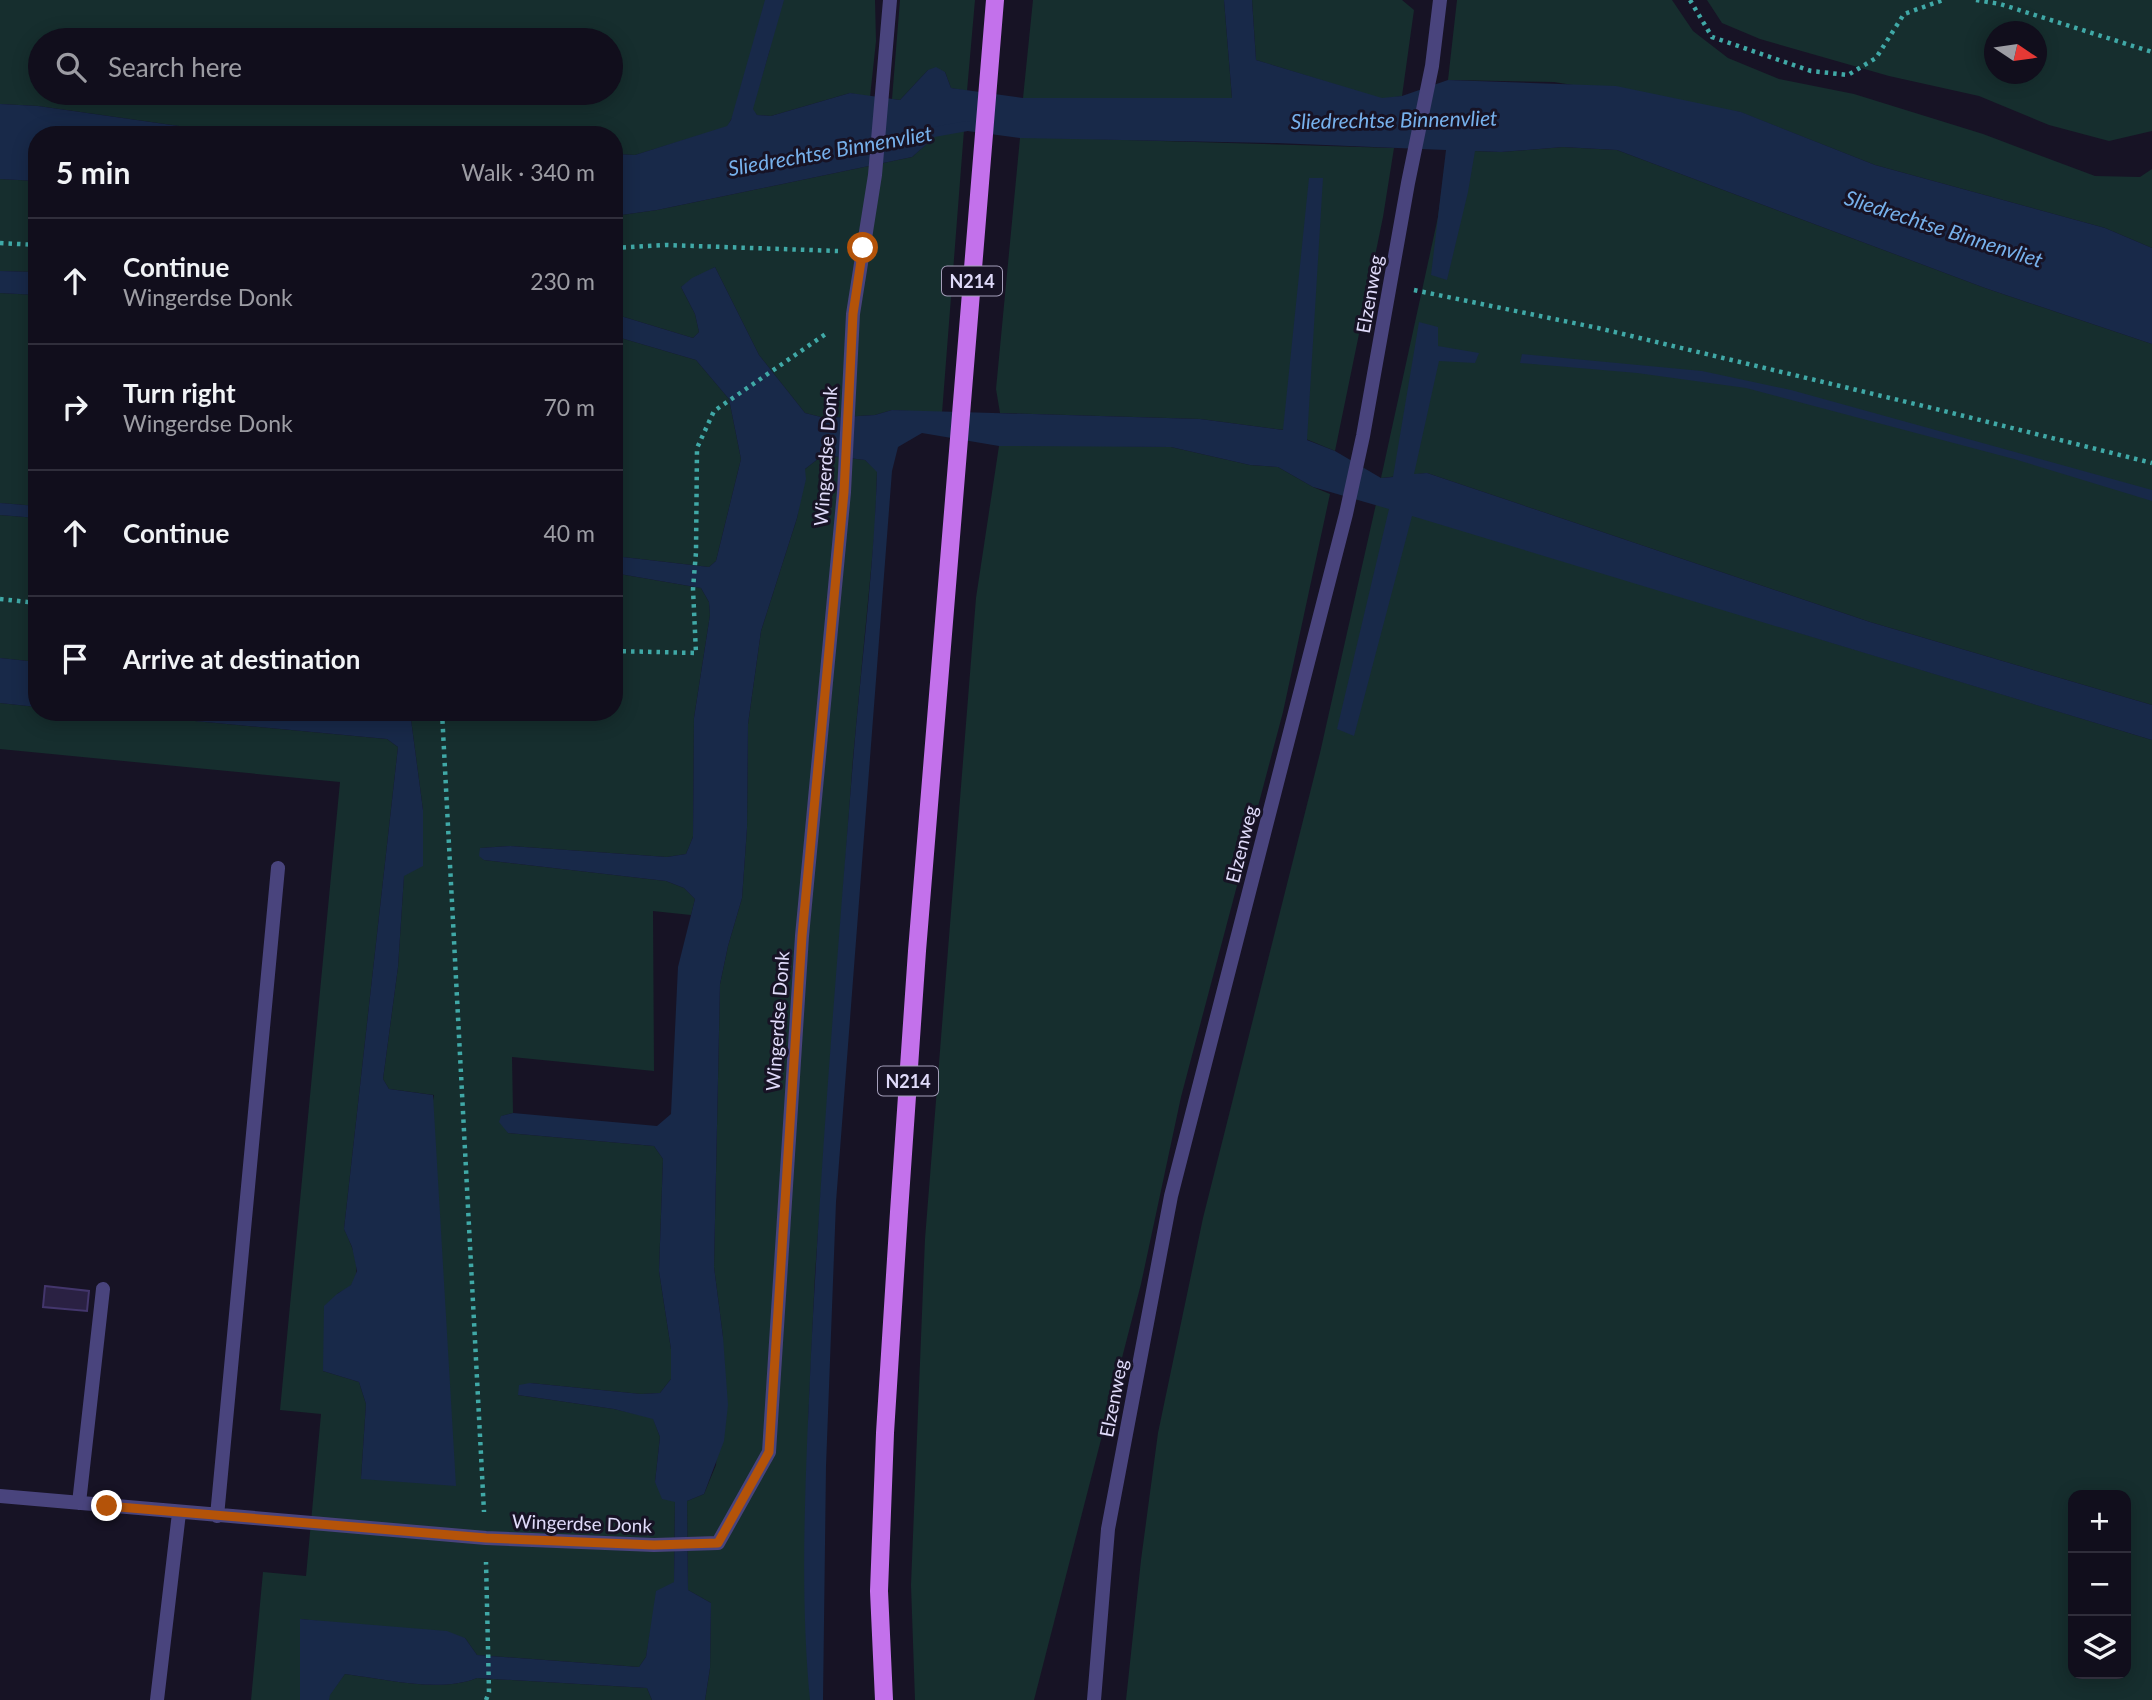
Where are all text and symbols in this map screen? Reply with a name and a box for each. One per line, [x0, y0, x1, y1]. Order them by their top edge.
north arrow [1984, 21, 2047, 84]
search box [28, 28, 623, 105]
icon: search [52, 48, 90, 86]
text: Search here [108, 51, 242, 83]
water label: Sliedrechtse Binnenvliet [1290, 105, 1498, 133]
water label: Sliedrechtse Binnenvliet [726, 120, 935, 180]
text: 5 min [56, 154, 130, 190]
text: Walk · 340 m [461, 158, 595, 186]
water label: Sliedrechtse Binnenvliet [1842, 184, 2047, 272]
route start [847, 232, 878, 263]
text: Continue [123, 251, 229, 283]
street label: Elzenweg [1351, 253, 1387, 335]
icon: ahead [56, 262, 94, 300]
text: 230 m [530, 267, 595, 295]
road number: N214 [942, 267, 1002, 296]
text: Wingerdse Donk [123, 283, 293, 311]
text: Turn right [123, 377, 236, 409]
street label: Wingerdse Donk [809, 385, 841, 527]
icon: right [56, 388, 94, 426]
text: 70 m [544, 393, 595, 421]
text: Wingerdse Donk [123, 409, 293, 437]
icon: ahead [56, 514, 94, 552]
text: Continue [123, 517, 229, 549]
text: 40 m [544, 519, 595, 547]
icon: arrive [56, 640, 94, 678]
text: Arrive at destination [123, 643, 360, 675]
street label: Elzenweg [1220, 803, 1262, 885]
street label: Wingerdse Donk [761, 950, 793, 1092]
road number: N214 [878, 1066, 938, 1096]
street label: Elzenweg [1094, 1357, 1132, 1439]
route end [91, 1490, 122, 1521]
map controls [2068, 1490, 2131, 1679]
button: + [2068, 1490, 2131, 1553]
street label: Wingerdse Donk [512, 1509, 653, 1537]
button: − [2068, 1553, 2131, 1616]
button: layers [2068, 1616, 2131, 1679]

